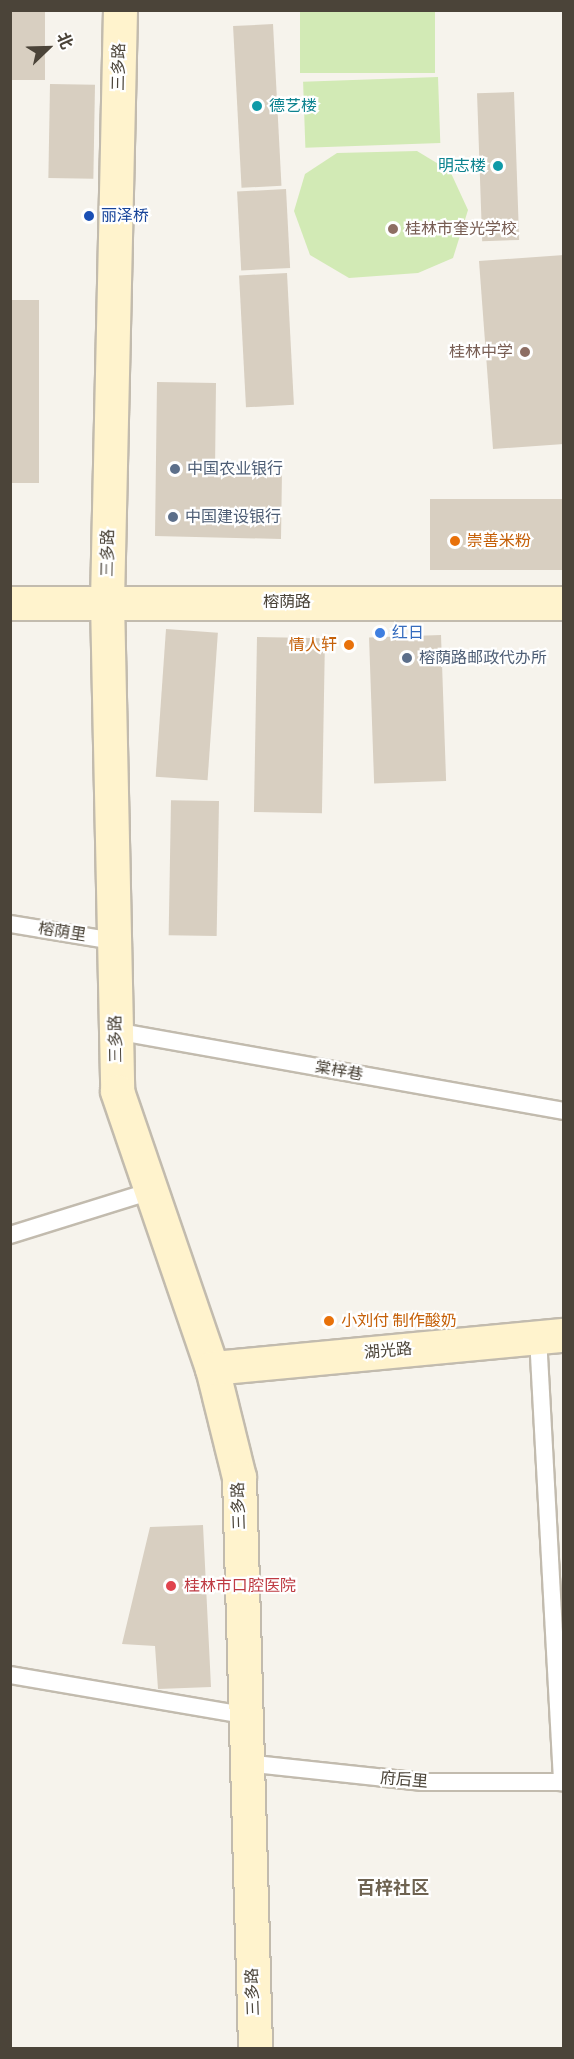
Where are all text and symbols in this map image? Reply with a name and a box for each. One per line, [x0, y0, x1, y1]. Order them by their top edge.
north arrow [18, 18, 78, 78]
text: 北 [53, 30, 77, 52]
street label: 三多路 [109, 43, 129, 91]
place label: 德艺楼 [269, 96, 317, 116]
marker: 德艺楼 [250, 99, 264, 113]
place label: 明志楼 [438, 156, 486, 176]
marker: 明志楼 [491, 159, 505, 173]
place label: 丽泽桥 [101, 206, 149, 226]
marker: 丽泽桥 [82, 209, 96, 223]
place label: 桂林市奎光学校 [405, 219, 517, 239]
marker: 桂林市奎光学校 [386, 222, 400, 236]
place label: 桂林中学 [449, 342, 513, 362]
marker: 桂林中学 [518, 345, 532, 359]
place label: 中国农业银行 [187, 459, 283, 479]
marker: 中国农业银行 [168, 462, 182, 476]
place label: 中国建设银行 [185, 507, 281, 527]
marker: 中国建设银行 [166, 510, 180, 524]
street label: 三多路 [98, 529, 118, 577]
place label: 崇善米粉 [467, 531, 531, 551]
marker: 崇善米粉 [448, 534, 462, 548]
street label: 榕荫路 [263, 592, 311, 612]
place label: 红日 [392, 623, 424, 643]
marker: 红日 [373, 626, 387, 640]
place label: 情人轩 [289, 635, 337, 655]
marker: 情人轩 [342, 638, 356, 652]
place label: 榕荫路邮政代办所 [419, 648, 547, 668]
marker: 榕荫路邮政代办所 [400, 651, 414, 665]
street label: 榕荫里 [37, 919, 87, 945]
street label: 三多路 [106, 1015, 126, 1063]
street label: 棠梓巷 [314, 1057, 364, 1085]
place label: 小刘付 制作酸奶 [341, 1311, 457, 1331]
marker: 小刘付 制作酸奶 [322, 1314, 336, 1328]
street label: 湖光路 [363, 1339, 413, 1363]
street label: 三多路 [229, 1482, 249, 1530]
place label: 桂林市口腔医院 [184, 1576, 296, 1596]
marker: 桂林市口腔医院 [162, 1577, 180, 1595]
street label: 府后里 [379, 1768, 429, 1792]
district label: 百梓社区 [357, 1877, 429, 1899]
street label: 三多路 [243, 1968, 263, 2016]

